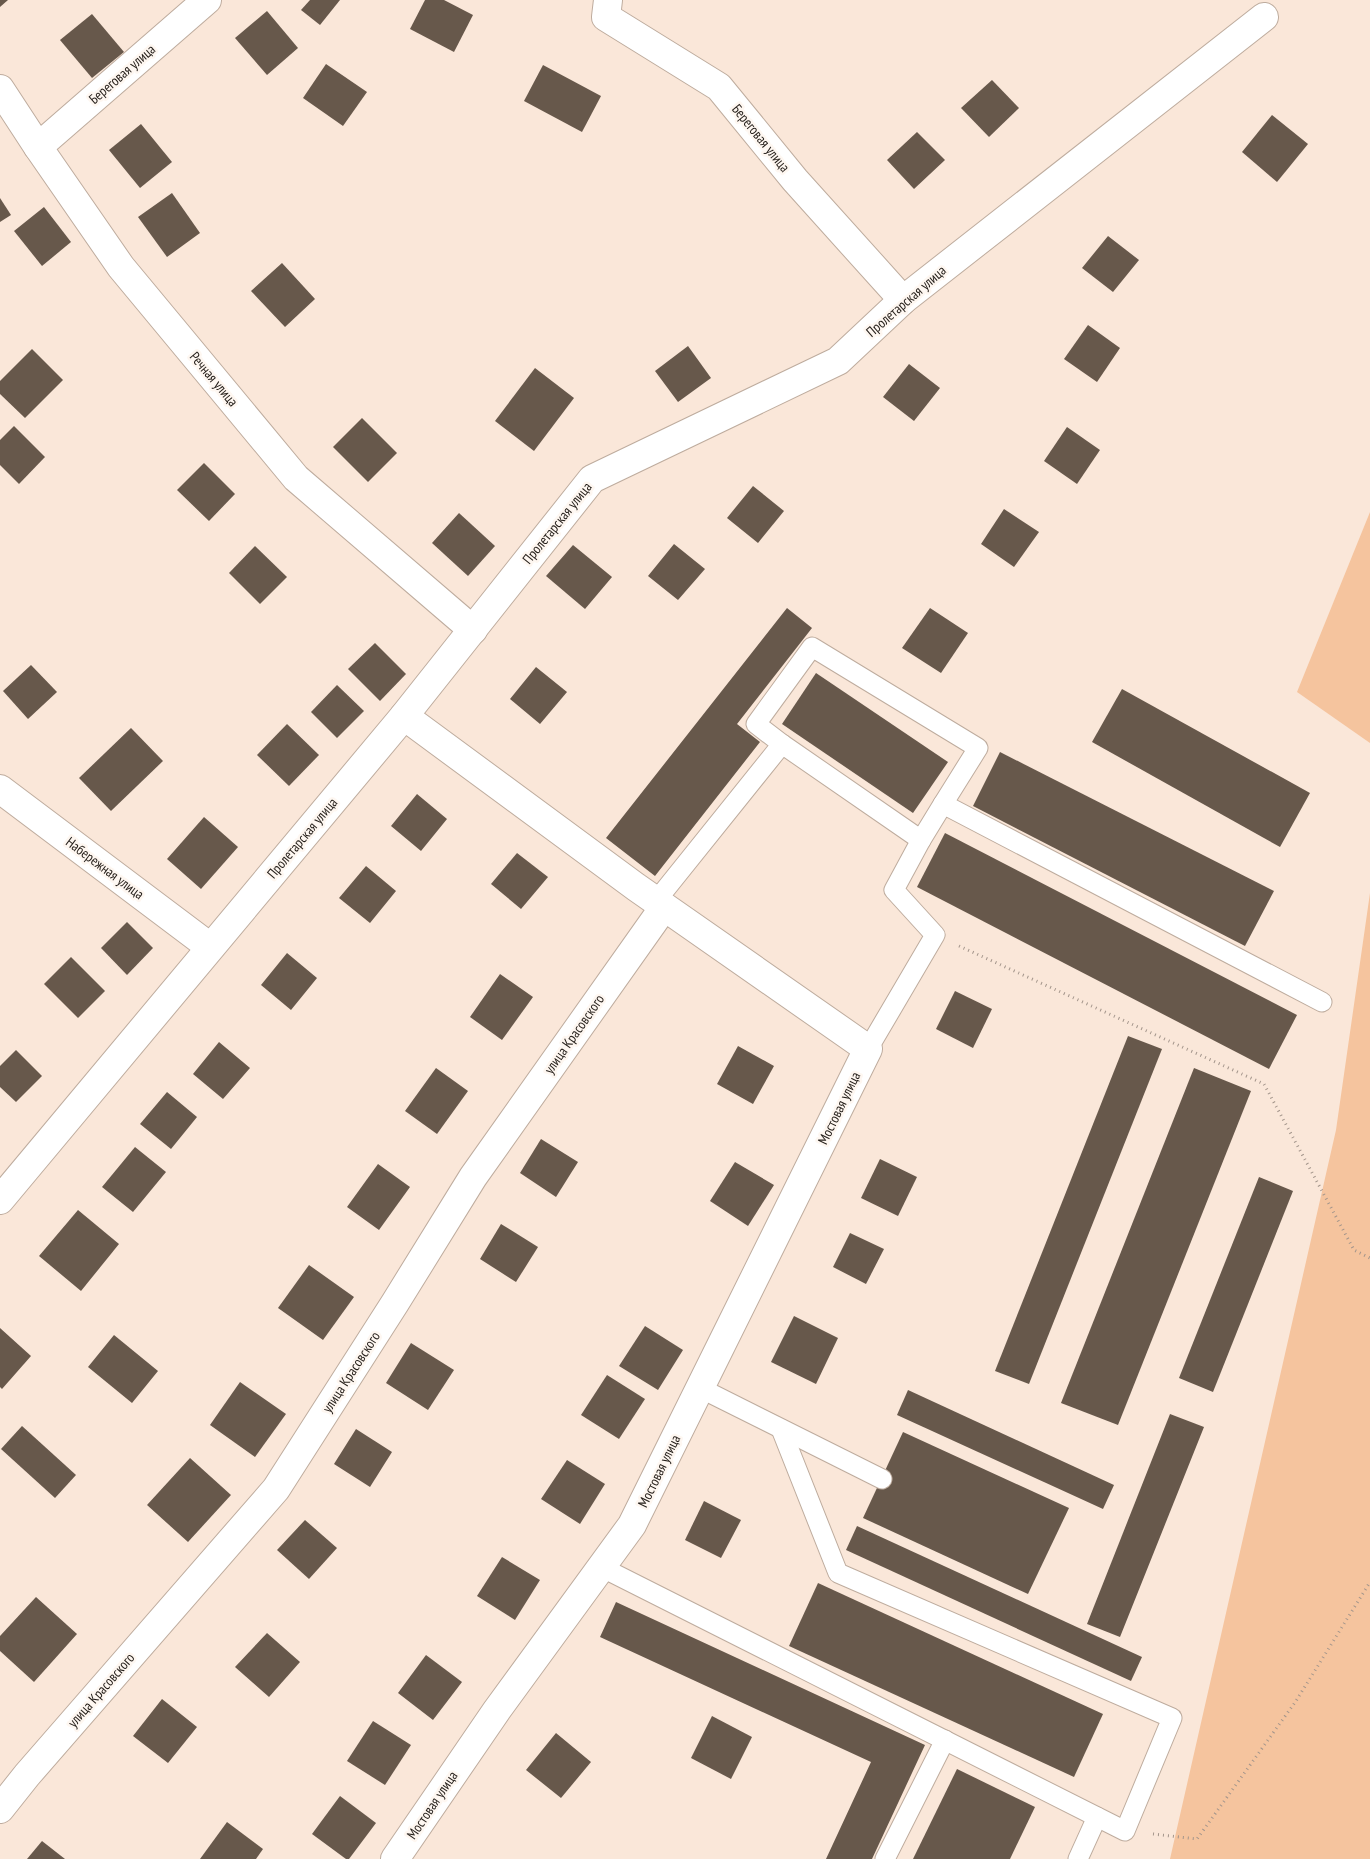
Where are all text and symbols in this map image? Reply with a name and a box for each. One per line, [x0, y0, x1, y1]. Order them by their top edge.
street label: Береговая улица [85, 40, 159, 108]
street label: Береговая улица [728, 100, 794, 176]
street label: Пролетарская улица [862, 261, 950, 341]
street label: Речная улица [186, 348, 242, 410]
street label: Пролетарская улица [518, 478, 596, 568]
street label: Пролетарская улица [263, 794, 341, 882]
street label: Набережная улица [62, 833, 148, 903]
street label: улица Красовского [540, 991, 608, 1077]
street label: Мостовая улица [814, 1069, 864, 1147]
street label: улица Красовского [318, 1328, 384, 1416]
street label: Мостовая улица [634, 1432, 684, 1510]
street label: улица Красовского [64, 1649, 138, 1731]
street label: Мостовая улица [403, 1767, 461, 1843]

